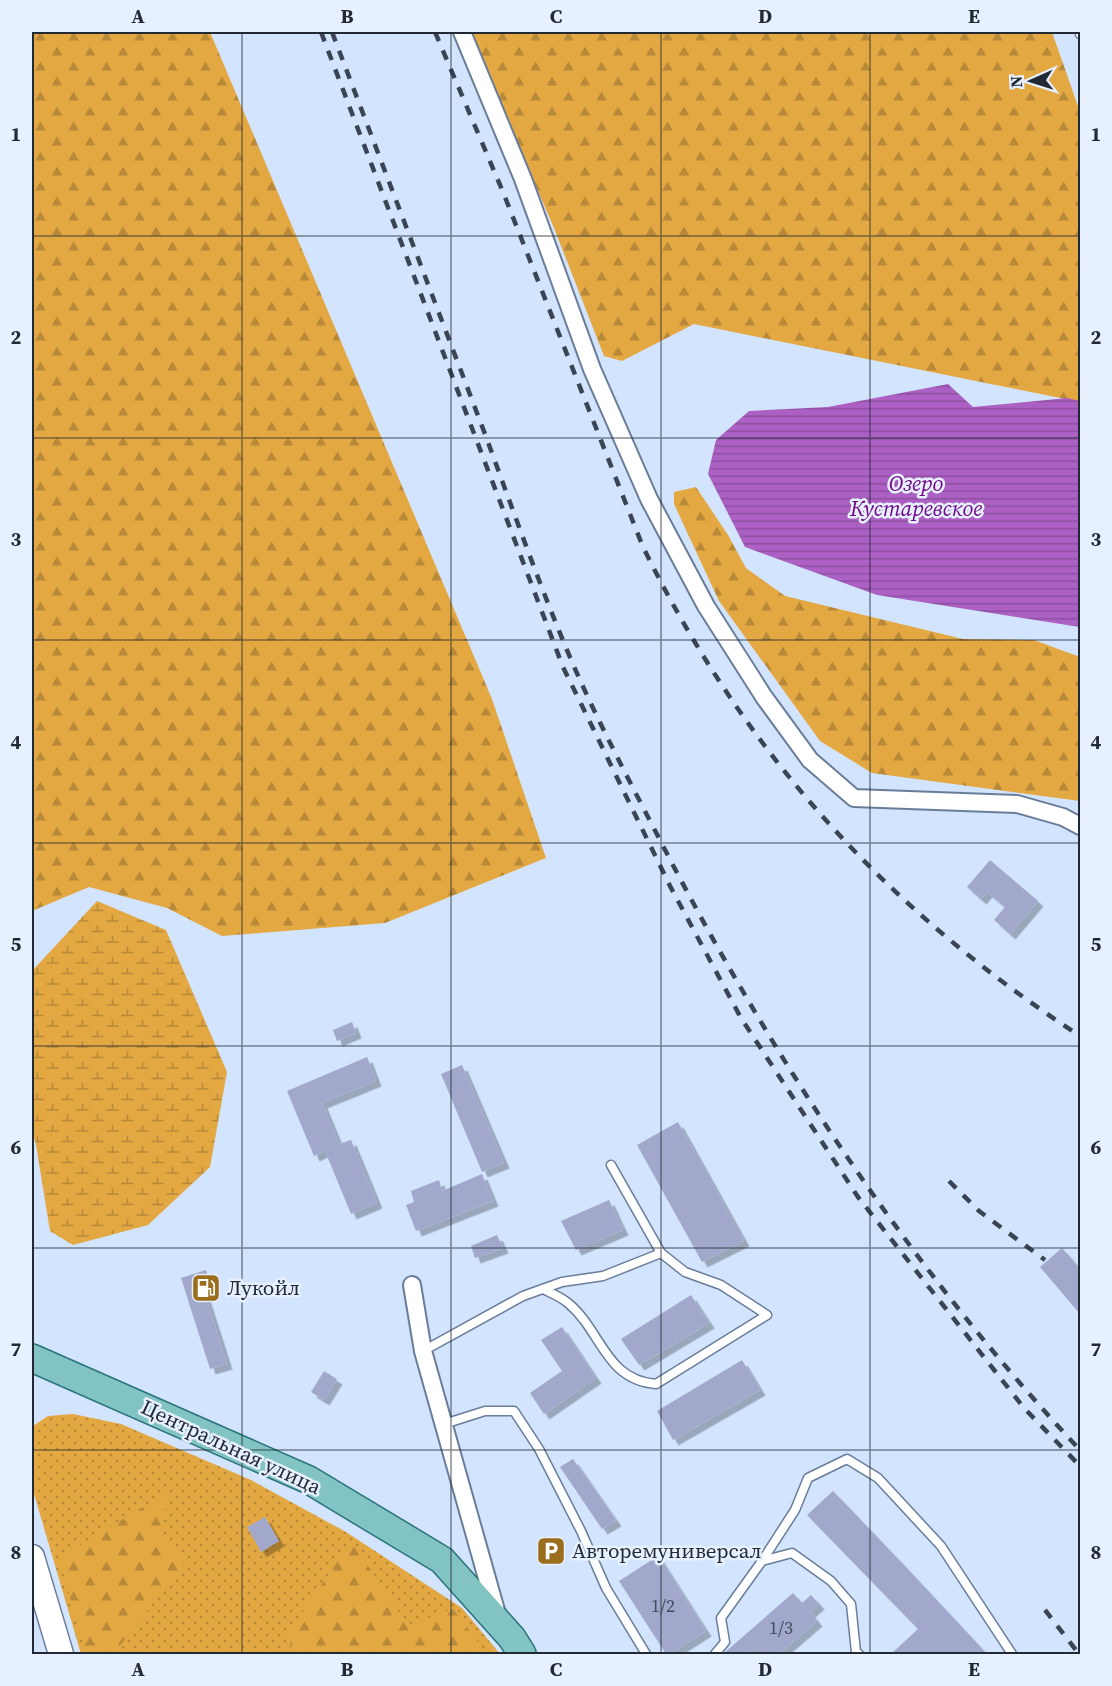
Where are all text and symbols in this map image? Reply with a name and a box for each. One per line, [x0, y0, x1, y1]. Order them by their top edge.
text: A [131, 2, 145, 30]
text: B [340, 2, 354, 30]
text: C [550, 2, 562, 30]
text: D [758, 2, 772, 30]
text: E [968, 2, 980, 30]
north arrow [1001, 51, 1061, 111]
text: N [1005, 75, 1027, 88]
text: 1 [11, 120, 21, 148]
text: 1 [1091, 120, 1101, 148]
text: 2 [11, 323, 22, 351]
text: 2 [1091, 323, 1102, 351]
water label: Озеро Кустаревское [849, 468, 982, 523]
text: 3 [11, 525, 22, 553]
text: 3 [1091, 525, 1102, 553]
text: 4 [11, 728, 22, 756]
text: 4 [1091, 728, 1102, 756]
text: 5 [11, 930, 22, 958]
text: 5 [1091, 930, 1102, 958]
text: 6 [11, 1133, 22, 1161]
text: 6 [1091, 1133, 1102, 1161]
fuel station icon: Лукойл [190, 1272, 222, 1304]
place label: Лукойл [227, 1273, 300, 1302]
text: 7 [11, 1335, 22, 1363]
text: 7 [1091, 1335, 1102, 1363]
street label: Центральная улица [136, 1392, 326, 1501]
parking icon: Авторемуниверсал [535, 1535, 567, 1567]
place label: Авторемуниверсал [572, 1536, 762, 1565]
text: 8 [11, 1538, 21, 1566]
text: 8 [1091, 1538, 1101, 1566]
house number: 1/2 [651, 1593, 675, 1618]
house number: 1/3 [769, 1615, 793, 1640]
text: A [131, 1655, 145, 1683]
text: B [340, 1655, 354, 1683]
text: C [550, 1655, 562, 1683]
text: D [758, 1655, 772, 1683]
text: E [968, 1655, 980, 1683]

